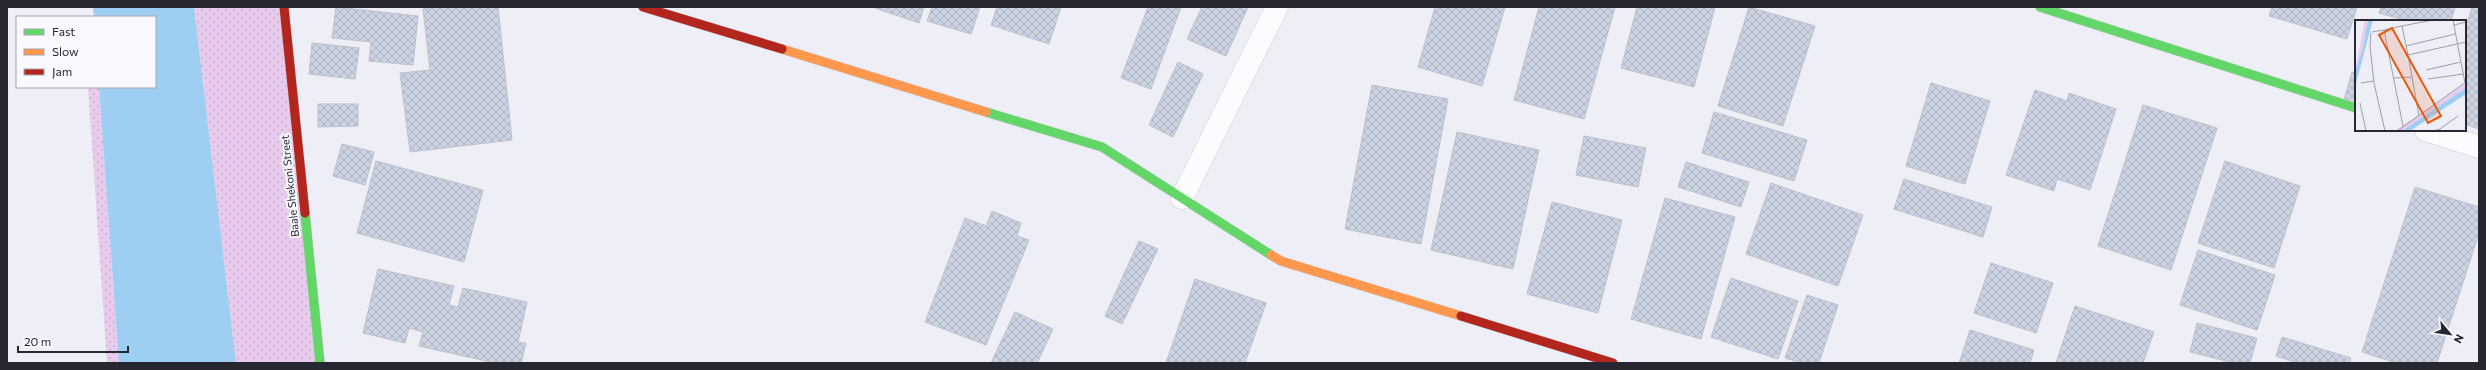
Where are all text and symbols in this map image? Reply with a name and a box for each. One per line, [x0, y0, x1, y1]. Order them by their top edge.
legend [16, 16, 156, 88]
inset map [2355, 20, 2466, 131]
text: Fast [52, 24, 75, 38]
text: Slow [52, 44, 79, 58]
text: Jam [52, 64, 72, 79]
street label: Baale Shekoni Street [278, 134, 301, 238]
north arrow [2430, 314, 2470, 354]
scale bar [18, 328, 128, 354]
text: N [2451, 332, 2467, 346]
text: 20 m [24, 334, 51, 348]

